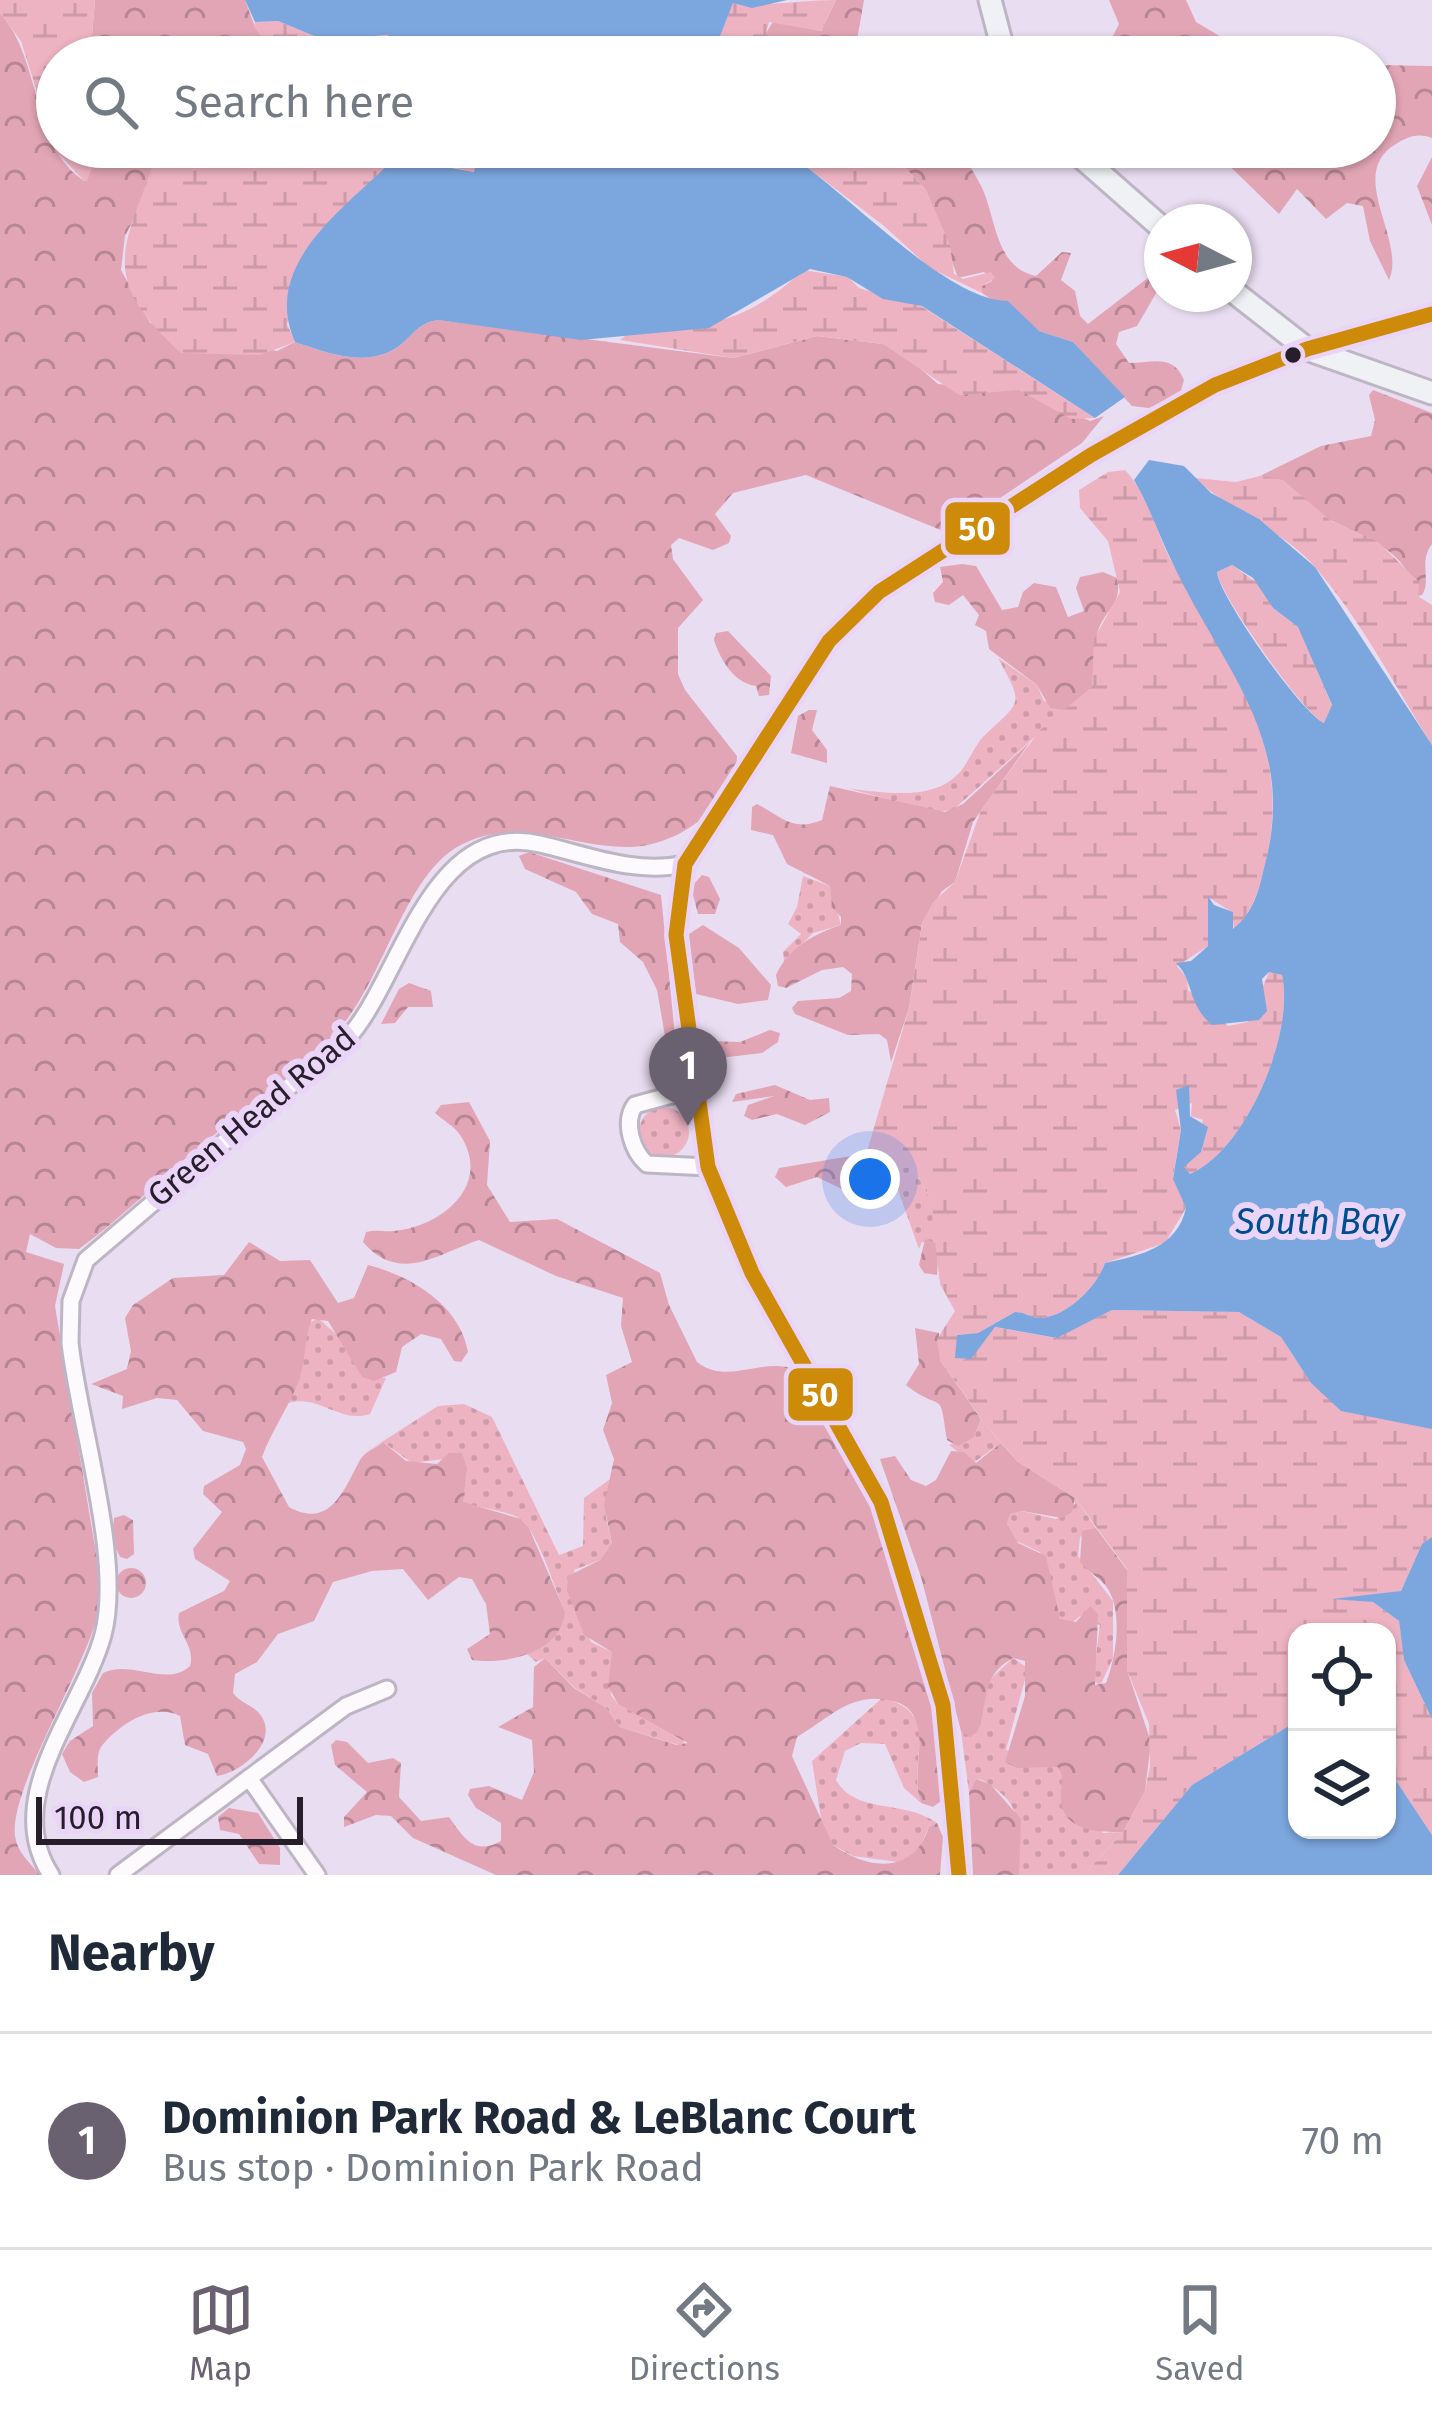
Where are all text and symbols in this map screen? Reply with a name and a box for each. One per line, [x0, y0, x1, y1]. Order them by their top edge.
search box [36, 36, 1396, 168]
icon: search [78, 69, 144, 135]
text: Search here [174, 75, 414, 129]
north arrow [1144, 204, 1252, 312]
unlabelled marker [1282, 344, 1304, 366]
line badge: 50 [943, 500, 1012, 557]
text: 50 [959, 509, 996, 549]
street label: Green Head Road [139, 1018, 364, 1215]
pin: 1 [649, 1027, 727, 1126]
your location [840, 1149, 900, 1209]
water label: South Bay [1234, 1200, 1400, 1244]
line badge: 50 [786, 1366, 855, 1423]
text: 50 [802, 1375, 839, 1415]
map controls [1288, 1623, 1396, 1839]
button: locate [1288, 1623, 1396, 1731]
button: layers [1288, 1731, 1396, 1839]
scale bar [36, 1791, 303, 1844]
text: 100 m [54, 1798, 142, 1838]
text: Nearby [48, 1922, 214, 1984]
text: Dominion Park Road & LeBlanc Court [162, 2091, 916, 2145]
text: 1 [78, 2118, 96, 2164]
text: 70 m [1302, 2118, 1384, 2164]
text: Bus stop · Dominion Park Road [162, 2145, 704, 2191]
tab: Map [188, 2277, 254, 2389]
tab: Directions [629, 2277, 780, 2389]
tab: Saved [1155, 2277, 1244, 2389]

